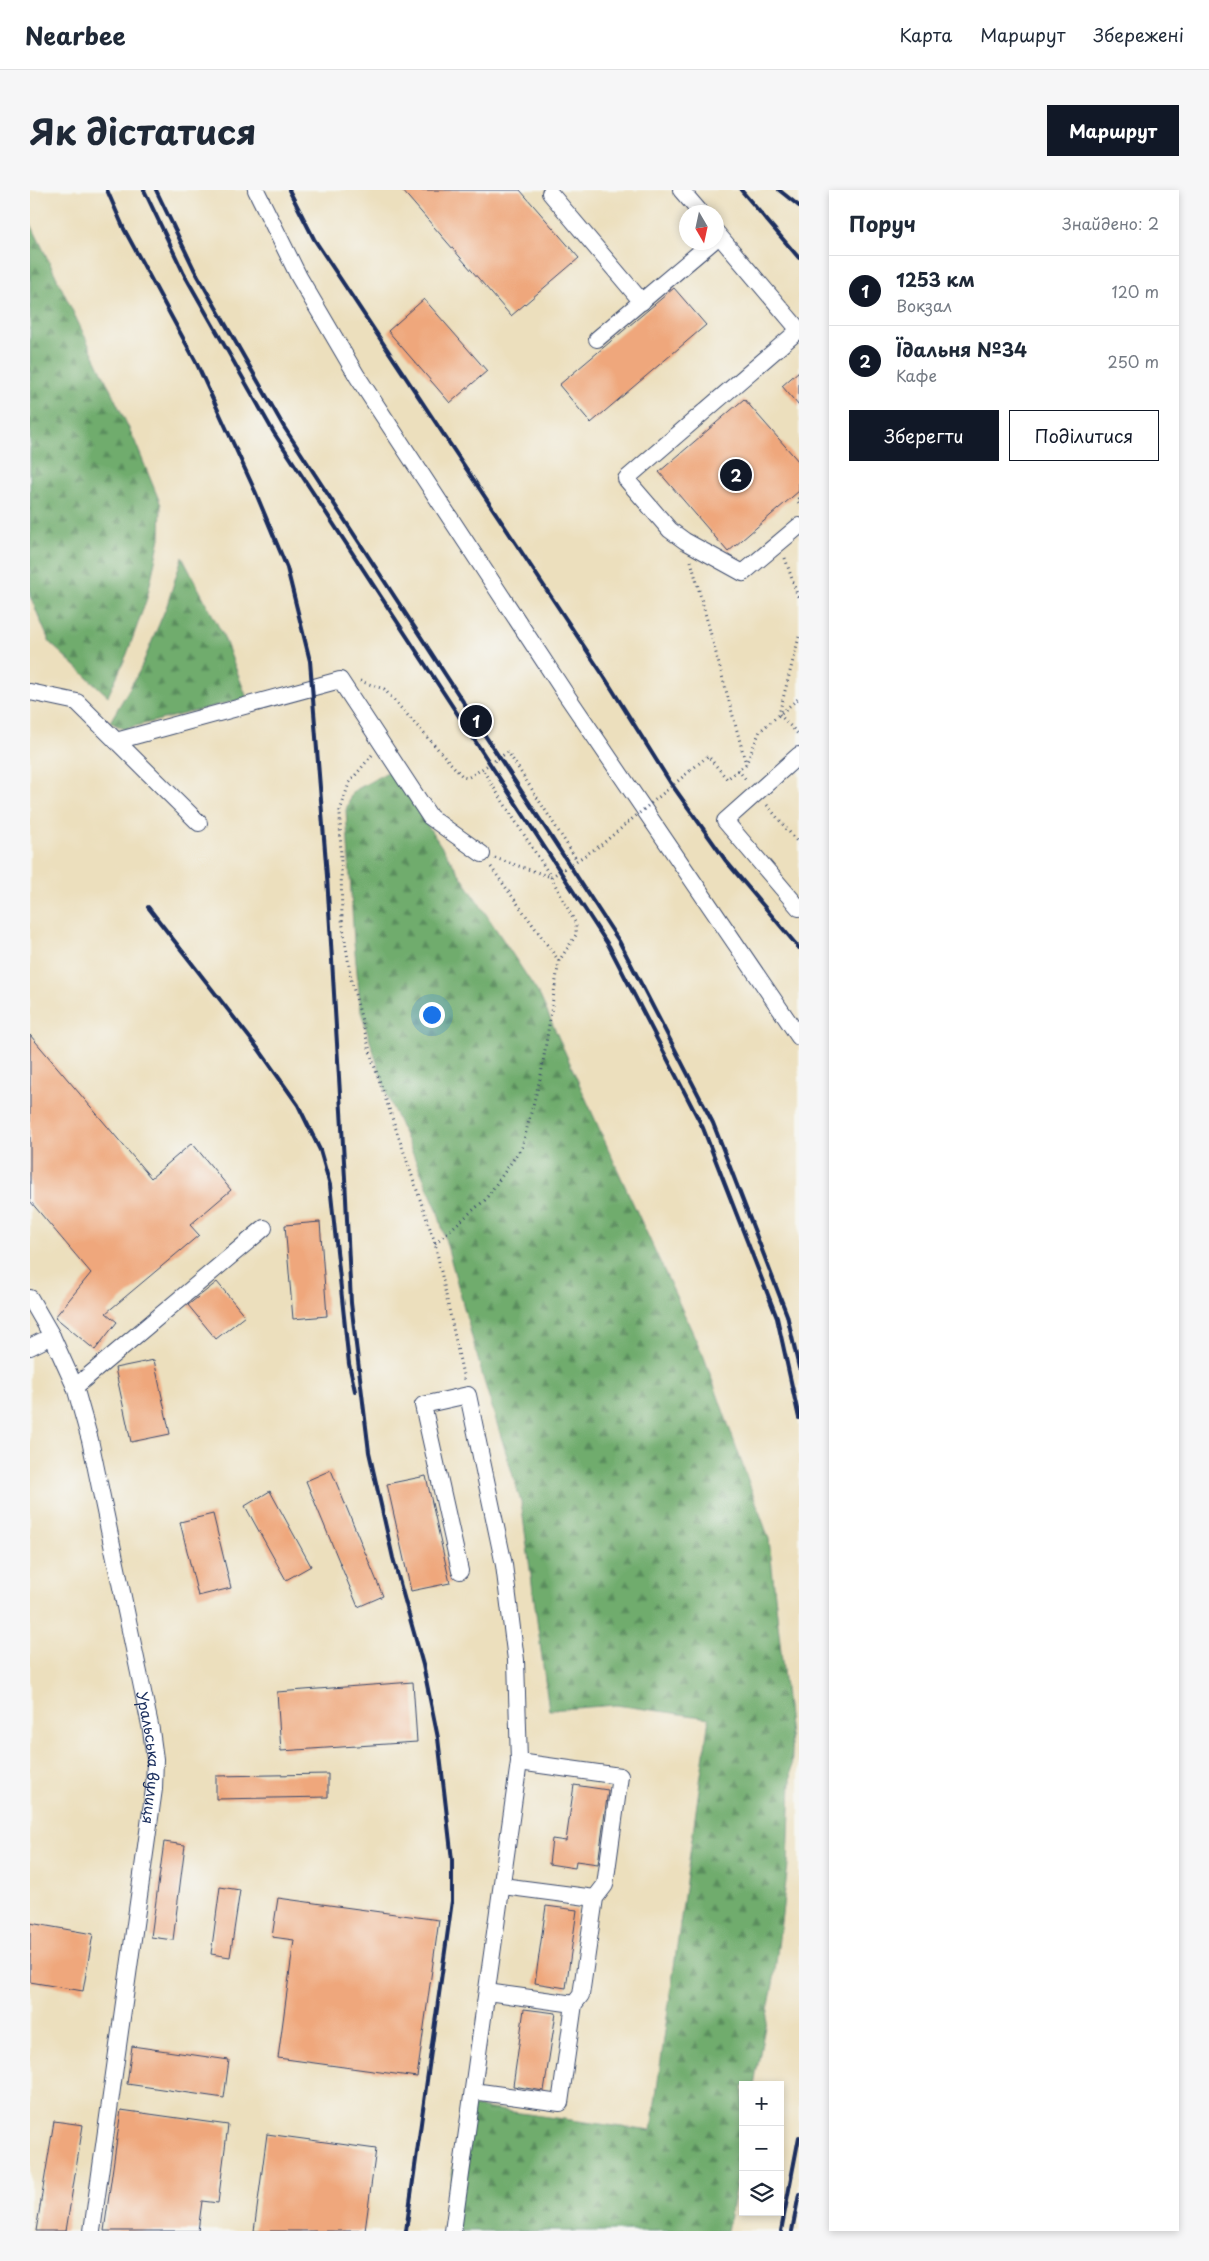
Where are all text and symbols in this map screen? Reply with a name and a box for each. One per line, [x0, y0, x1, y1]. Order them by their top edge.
text: Nearbee [25, 17, 126, 53]
text: Карта [899, 21, 952, 48]
text: Маршрут [980, 21, 1065, 48]
text: Збережені [1093, 21, 1184, 48]
text: Як дістатися [30, 104, 256, 157]
button: Маршрут [1047, 105, 1179, 156]
north arrow [679, 205, 724, 250]
text: Поруч [849, 207, 916, 239]
text: Знайдено: 2 [1062, 211, 1159, 235]
text: 1253 км [896, 265, 975, 293]
text: 1 [861, 279, 869, 303]
text: 120 m [1112, 279, 1159, 303]
text: Вокзал [896, 293, 952, 317]
text: Їдальня №34 [896, 335, 1027, 363]
text: 2 [859, 349, 871, 373]
text: 250 m [1108, 349, 1159, 373]
text: Кафе [896, 363, 937, 387]
button: Зберегти [849, 410, 999, 461]
button: Поділитися [1009, 410, 1159, 461]
pin: 2 [720, 456, 752, 494]
pin: 1 [460, 702, 492, 740]
your location [419, 1002, 445, 1028]
street label: Уральська вулиця [132, 1689, 167, 1826]
map controls [739, 2081, 784, 2216]
button: + [739, 2081, 784, 2126]
button: − [739, 2126, 784, 2171]
button: layers [739, 2171, 784, 2216]

